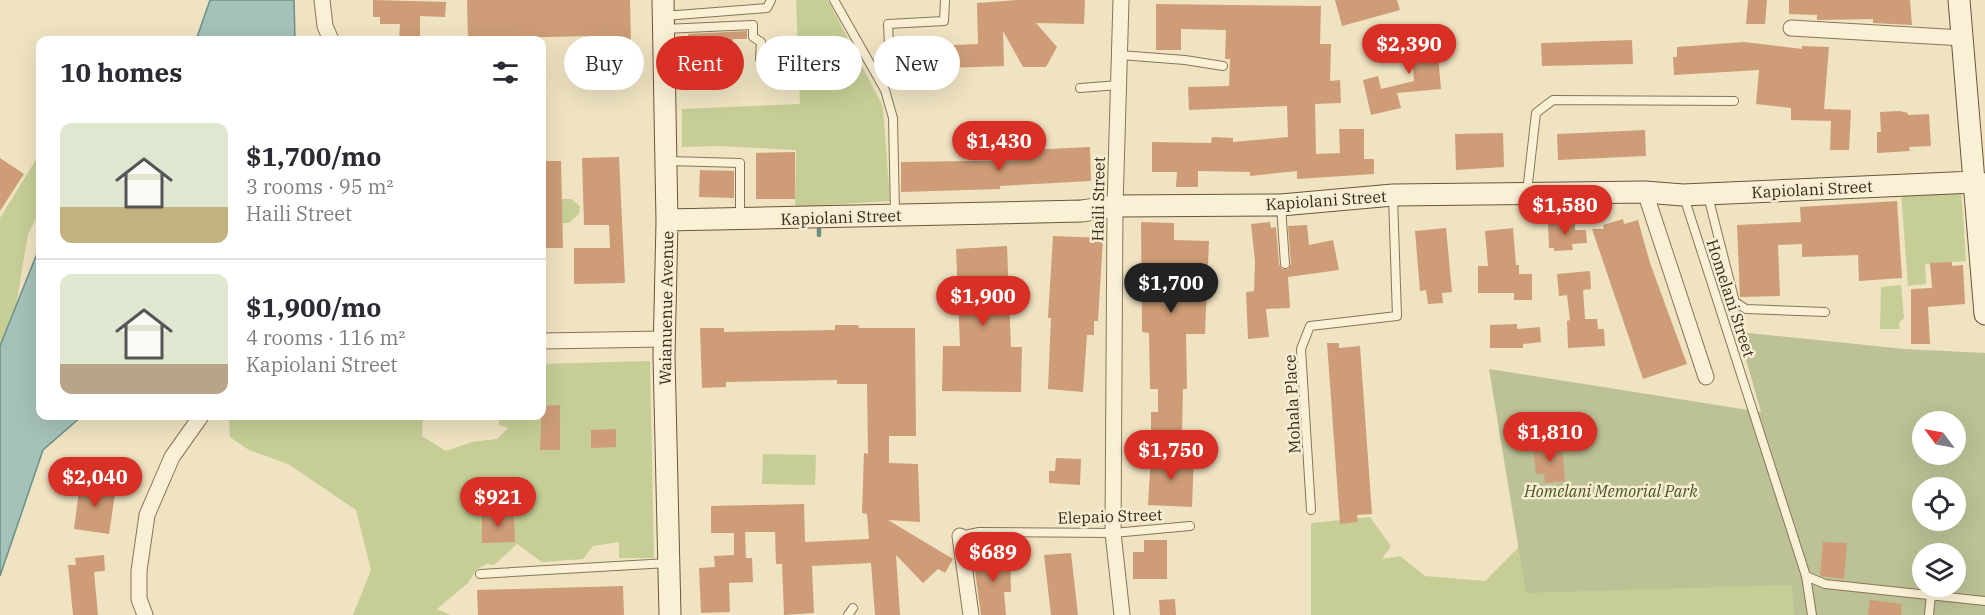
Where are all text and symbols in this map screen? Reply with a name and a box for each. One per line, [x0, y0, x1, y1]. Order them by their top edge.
pin: $2,390 [1360, 24, 1458, 75]
text: $2,390 [1376, 30, 1442, 57]
chip: Buy [564, 36, 644, 90]
chip: Rent [656, 36, 744, 90]
chip: Filters [756, 36, 862, 90]
chip: New [874, 36, 960, 90]
text: 10 homes [60, 55, 182, 89]
icon: filters [489, 56, 522, 89]
pin: $1,430 [950, 121, 1048, 172]
text: $1,430 [966, 127, 1032, 154]
text: $1,700/mo [246, 139, 381, 173]
icon: home [108, 147, 180, 219]
street label: Haili Street [1087, 156, 1109, 242]
text: 3 rooms · 95 m² [246, 173, 393, 200]
street label: Kapiolani Street [1751, 176, 1873, 202]
pin: $1,580 [1516, 185, 1614, 236]
street label: Kapiolani Street [1265, 186, 1387, 214]
text: $1,580 [1532, 191, 1598, 218]
text: Haili Street [246, 200, 352, 227]
street label: Kapiolani Street [780, 205, 902, 229]
street label: Waianuenue Avenue [655, 231, 677, 385]
street label: Homelani Street [1702, 236, 1760, 360]
pin: $1,700 [1122, 263, 1220, 314]
text: $1,700 [1138, 269, 1204, 296]
pin: $1,900 [934, 276, 1032, 327]
text: $1,900 [950, 282, 1016, 309]
text: $1,900/mo [246, 290, 381, 324]
icon: home [108, 298, 180, 370]
text: 4 rooms · 116 m² [246, 324, 405, 351]
text: Kapiolani Street [246, 351, 397, 378]
street label: Mohala Place [1279, 354, 1305, 454]
north arrow [1912, 411, 1966, 465]
map controls [1912, 411, 1966, 597]
pin: $1,810 [1501, 412, 1599, 463]
text: $1,810 [1517, 418, 1583, 445]
pin: $1,750 [1122, 430, 1220, 481]
text: $1,750 [1138, 436, 1204, 463]
pin: $2,040 [46, 457, 144, 508]
text: $2,040 [62, 463, 128, 490]
pin: $921 [462, 477, 534, 528]
button: locate [1912, 477, 1966, 531]
park label: Homelani Memorial Park [1523, 481, 1698, 501]
text: $921 [474, 483, 522, 510]
street label: Elepaio Street [1057, 504, 1163, 528]
pin: $689 [957, 532, 1029, 583]
text: $689 [969, 538, 1017, 565]
button: layers [1912, 543, 1966, 597]

